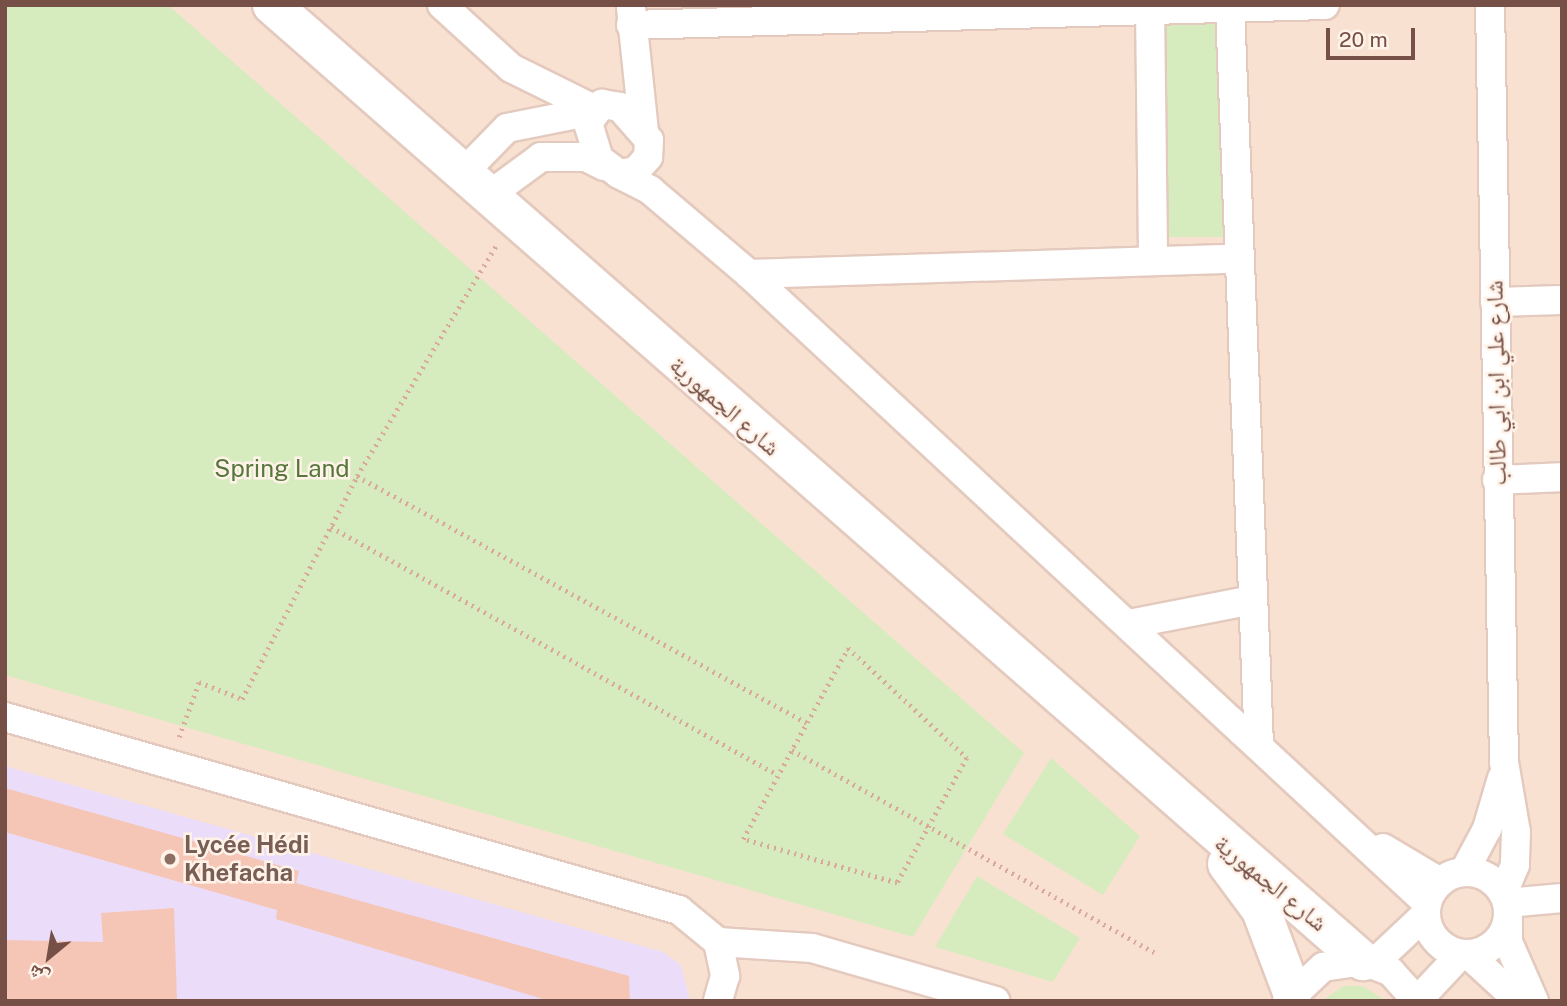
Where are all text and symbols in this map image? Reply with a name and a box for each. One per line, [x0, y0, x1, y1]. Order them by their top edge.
scale bar [1329, 14, 1418, 58]
text: 20 m [1339, 27, 1388, 52]
street label: شارع علي ابن ابي طالب [1480, 280, 1512, 486]
street label: شارع الجمهورية [664, 350, 786, 462]
park label: Spring Land [214, 455, 350, 483]
street label: شارع الجمهورية [1209, 829, 1333, 937]
place label: Lycée Hédi Khefacha [184, 831, 309, 887]
marker: Lycée Hédi Khefacha [162, 851, 178, 867]
north arrow [14, 922, 84, 992]
text: ش [24, 961, 53, 990]

